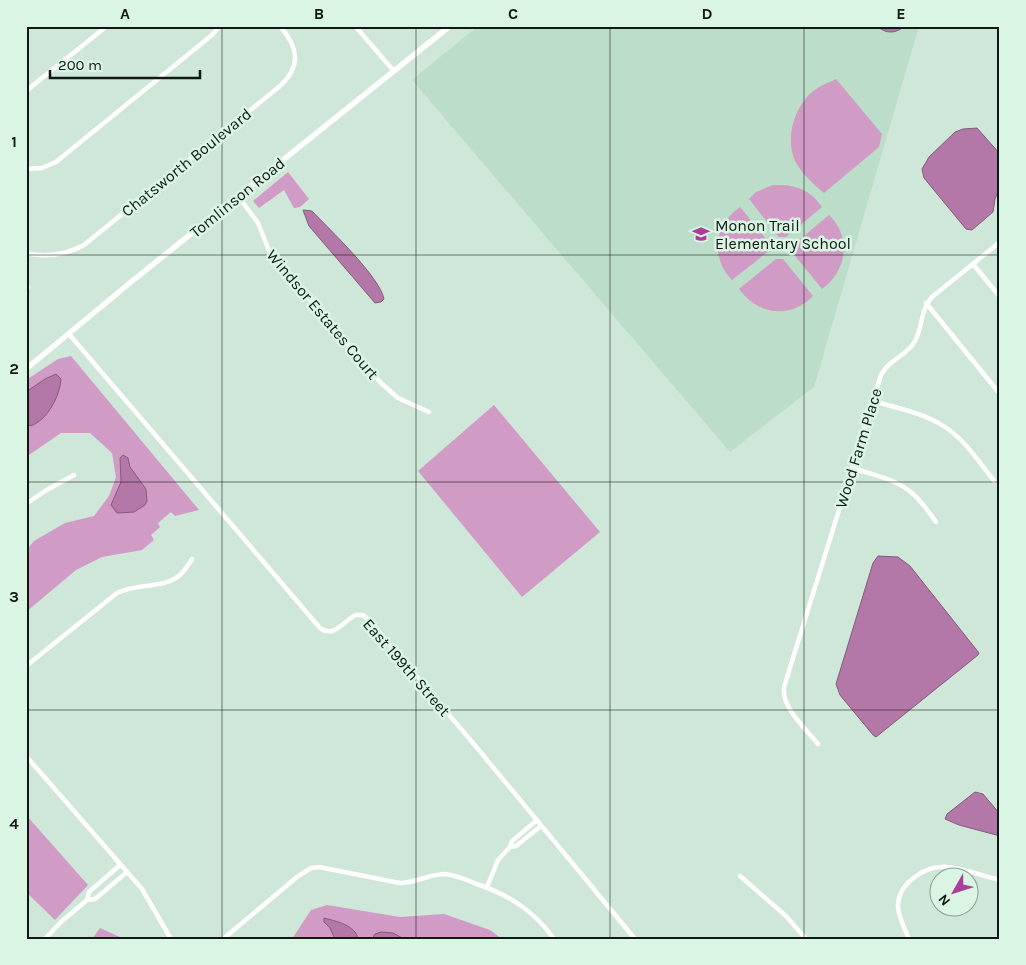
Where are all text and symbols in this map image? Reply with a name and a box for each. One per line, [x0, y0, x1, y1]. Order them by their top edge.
text: A [120, 4, 130, 23]
text: B [314, 4, 324, 23]
text: C [508, 4, 518, 23]
text: D [702, 4, 713, 23]
text: E [896, 4, 906, 23]
scale bar [50, 48, 200, 80]
text: 200 m [58, 56, 102, 74]
street label: Chatsworth Boulevard [118, 104, 255, 221]
text: 1 [11, 132, 17, 151]
street label: Tomlinson Road [186, 153, 289, 242]
place label: Monon Trail Elementary School [715, 216, 851, 253]
school or university icon: Monon Trail Elementary School [691, 224, 711, 244]
street label: Windsor Estates Court [263, 246, 382, 383]
text: 2 [9, 359, 19, 378]
street label: Wood Farm Place [831, 386, 886, 510]
text: 3 [9, 587, 19, 606]
street label: East 199th Street [359, 615, 454, 720]
text: 4 [9, 814, 19, 833]
north arrow [928, 868, 978, 918]
text: N [935, 891, 954, 909]

